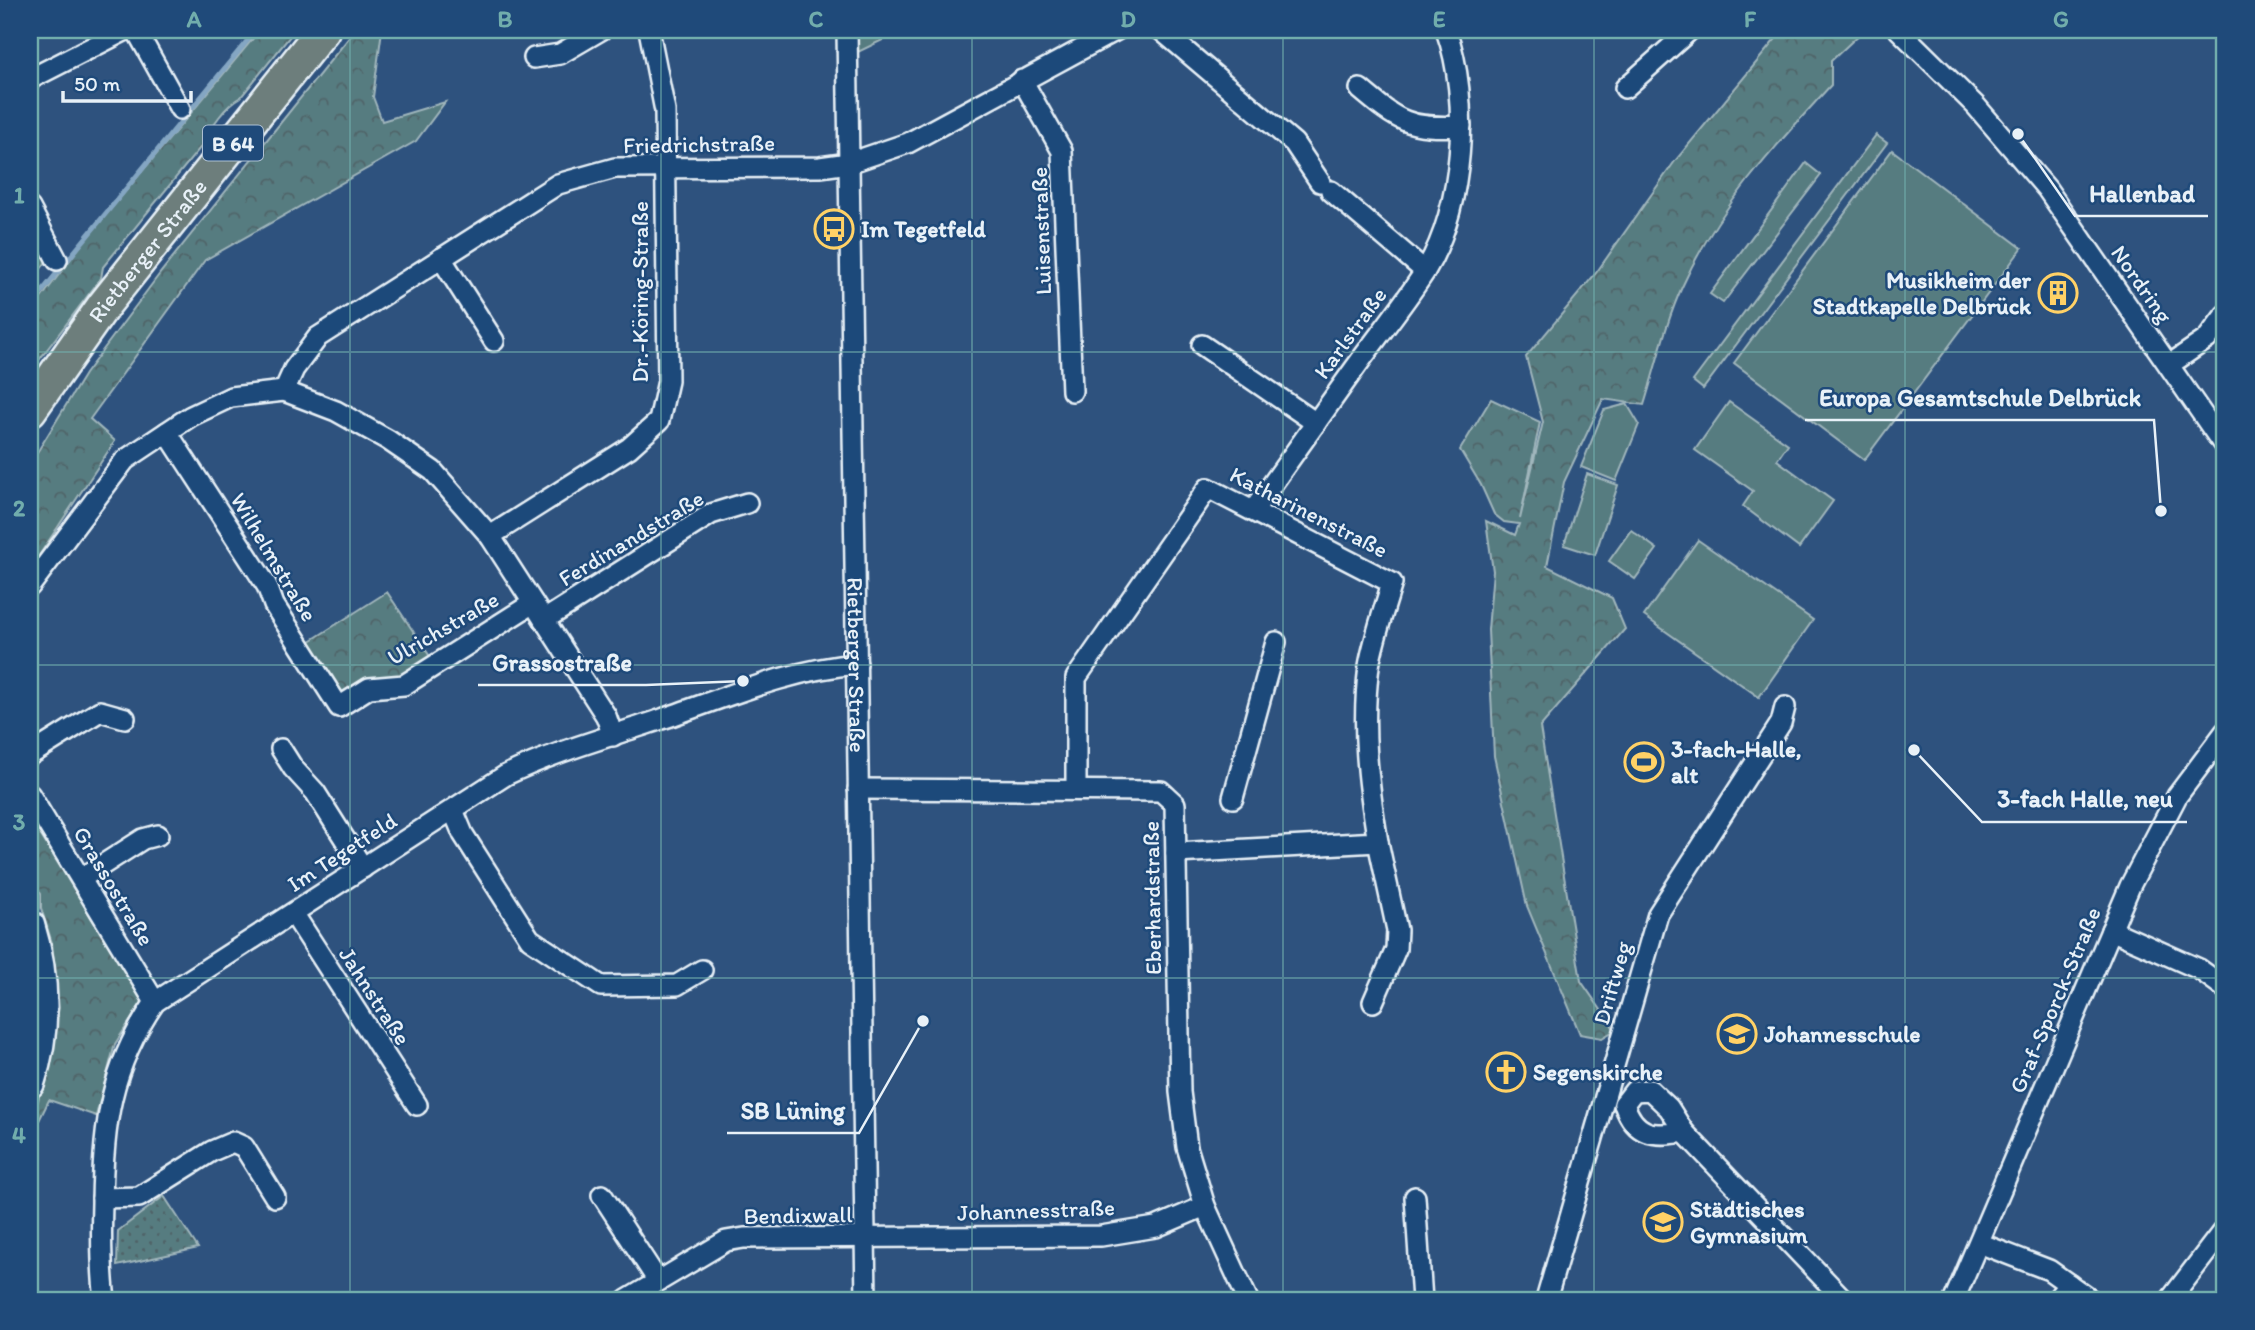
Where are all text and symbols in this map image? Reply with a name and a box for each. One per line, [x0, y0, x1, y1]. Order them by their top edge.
text: A [186, 5, 202, 33]
text: B [498, 5, 513, 33]
text: C [809, 5, 824, 33]
text: D [1120, 5, 1136, 33]
text: E [1433, 5, 1446, 33]
text: F [1744, 5, 1757, 33]
text: G [2053, 5, 2069, 33]
scale bar [63, 60, 191, 104]
text: 50 m [74, 71, 121, 96]
road number: B 64 [203, 125, 263, 160]
street label: Friedrichstraße [623, 129, 775, 159]
street label: Luisenstraße [1025, 166, 1057, 296]
callout: Hallenbad [2075, 171, 2208, 216]
street label: Rietberger Straße [82, 173, 213, 328]
text: Hallenbad [2089, 179, 2195, 208]
text: 1 [14, 181, 25, 209]
street label: Dr.-Köring-Straße [626, 201, 654, 383]
bus stop icon: Im Tegetfeld [813, 208, 855, 250]
place label: Im Tegetfeld [861, 215, 986, 243]
street label: Nordring [2105, 240, 2179, 329]
place label: Musikheim der Stadtkapelle Delbrück [1813, 266, 2032, 320]
building icon: Musikheim der Stadtkapelle Delbrück [2037, 272, 2079, 314]
street label: Karlstraße [1307, 282, 1393, 384]
callout: Europa Gesamtschule Delbrück [1805, 375, 2154, 420]
text: Europa Gesamtschule Delbrück [1819, 383, 2142, 413]
street label: Katharinenstraße [1225, 460, 1393, 564]
street label: Ferdinandstraße [553, 484, 709, 592]
street label: Wilhelmstraße [224, 487, 324, 627]
text: 2 [13, 494, 26, 522]
street label: Rietberger Straße [841, 577, 872, 753]
street label: Ulrichstraße [382, 585, 504, 671]
callout: Grassostraße [478, 640, 646, 685]
text: Grassostraße [492, 648, 632, 677]
place label: 3-fach-Halle, alt [1671, 735, 1802, 789]
sports icon: 3-fach-Halle, alt [1623, 741, 1665, 783]
callout: 3-fach Halle, neu [1982, 777, 2187, 822]
text: 3-fach Halle, neu [1997, 784, 2174, 813]
street label: Im Tegetfeld [282, 806, 402, 898]
text: 3 [13, 808, 26, 836]
street label: Grassostraße [67, 821, 161, 951]
street label: Eberhardstraße [1137, 821, 1167, 975]
street label: Graf-Sporck-Straße [2003, 903, 2107, 1097]
street label: Driftweg [1587, 938, 1637, 1028]
street label: Jahnstraße [333, 942, 417, 1050]
school or university icon: Johannesschule [1716, 1013, 1758, 1055]
place label: Johannesschule [1763, 1020, 1920, 1048]
church icon: Segenskirche [1485, 1051, 1527, 1093]
place label: Segenskirche [1533, 1058, 1663, 1086]
callout: SB Lüning [727, 1088, 859, 1133]
text: SB Lüning [741, 1096, 846, 1126]
text: 4 [12, 1121, 26, 1149]
street label: Johannesstraße [957, 1193, 1115, 1227]
place label: Städtisches Gymnasium [1690, 1195, 1808, 1249]
street label: Bendixwall [743, 1200, 853, 1230]
school or university icon: Städtisches Gymnasium [1642, 1201, 1684, 1243]

